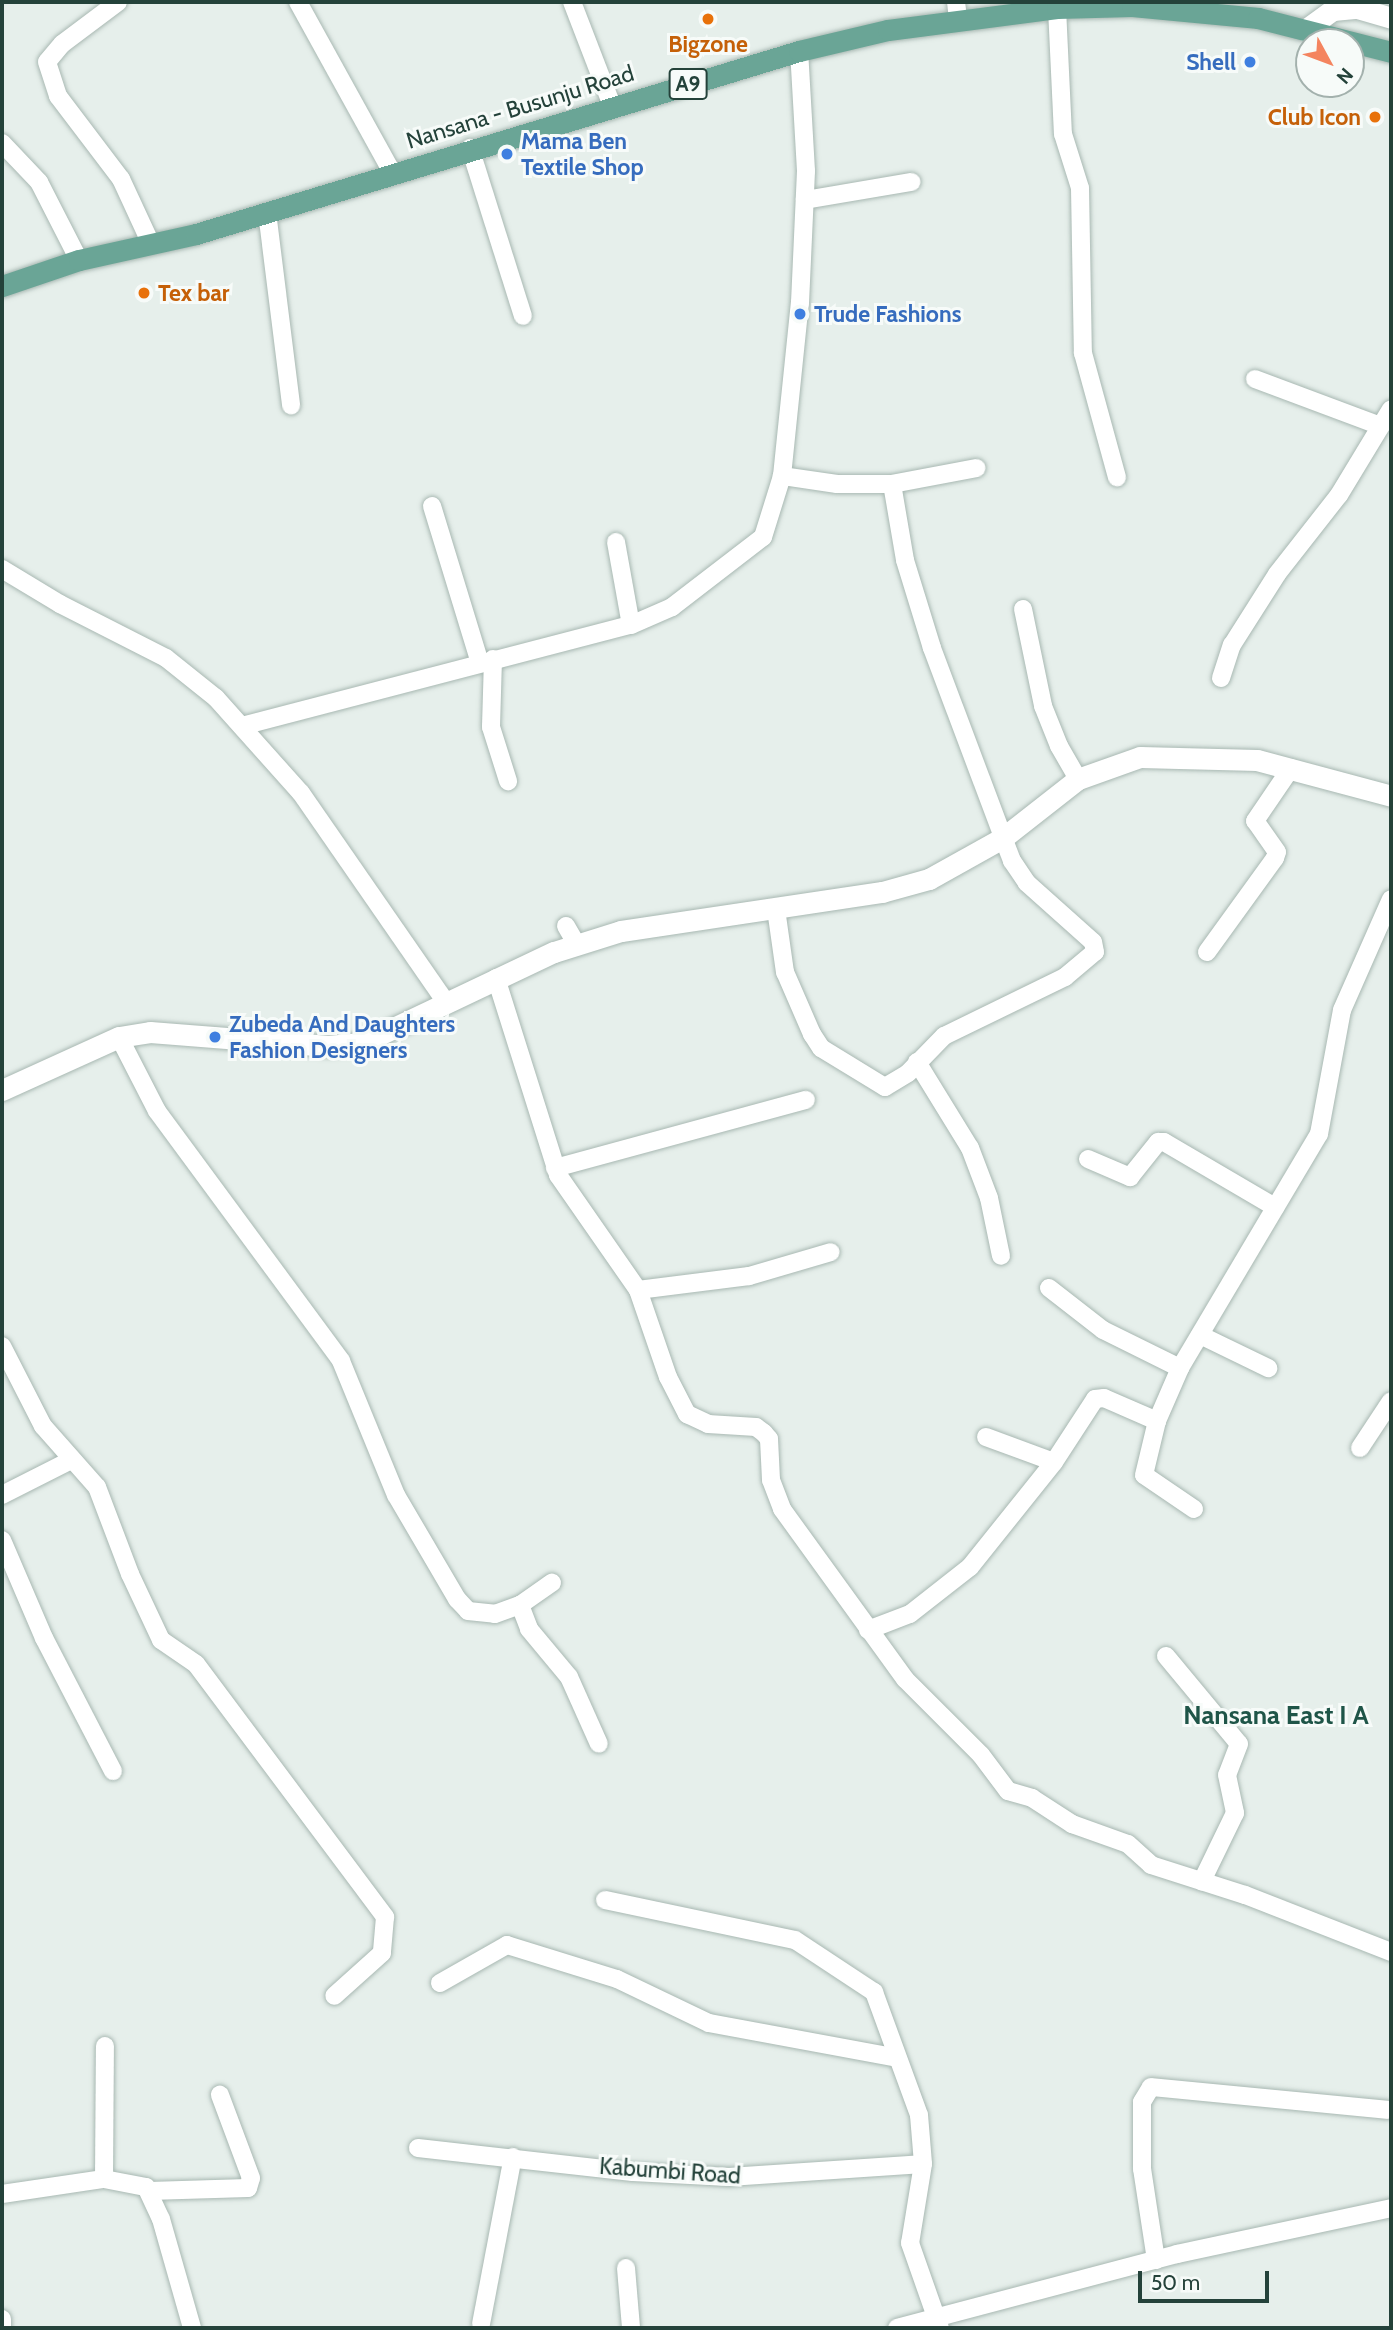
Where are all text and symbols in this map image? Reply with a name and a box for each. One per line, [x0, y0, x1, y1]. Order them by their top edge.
marker: Bigzone [700, 11, 716, 27]
north arrow [1295, 28, 1365, 98]
place label: Bigzone [668, 30, 748, 58]
place label: Shell [1186, 48, 1236, 76]
marker: Shell [1242, 54, 1258, 70]
street label: Nansana - Busunju Road [403, 59, 637, 155]
text: N [1332, 63, 1358, 88]
road number: A9 [667, 66, 709, 102]
place label: Club Icon [1268, 103, 1361, 131]
marker: Club Icon [1367, 109, 1383, 125]
place label: Mama Ben Textile Shop [521, 127, 644, 181]
marker: Mama Ben Textile Shop [499, 146, 515, 162]
place label: Tex bar [158, 279, 229, 307]
marker: Tex bar [136, 285, 152, 301]
place label: Trude Fashions [814, 300, 961, 328]
marker: Trude Fashions [792, 306, 808, 322]
place label: Zubeda And Daughters Fashion Designers [229, 1010, 455, 1064]
marker: Zubeda And Daughters Fashion Designers [207, 1029, 223, 1045]
district label: Nansana East I A [1183, 1700, 1369, 1732]
street label: Kabumbi Road [598, 2152, 742, 2190]
scale bar [1141, 2256, 1272, 2300]
text: 50 m [1151, 2270, 1200, 2295]

